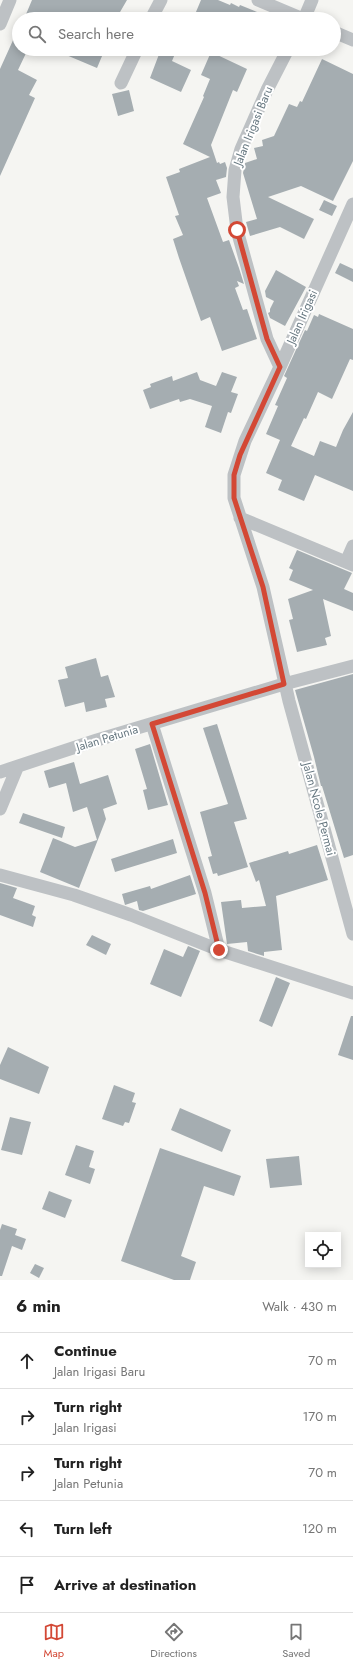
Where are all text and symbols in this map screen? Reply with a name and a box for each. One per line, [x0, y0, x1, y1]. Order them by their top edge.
search box [12, 12, 341, 56]
icon: search [26, 23, 48, 45]
text: Search here [58, 23, 134, 45]
street label: Jalan Irigasi Baru [228, 84, 277, 170]
route start [228, 221, 246, 239]
street label: Jalan Irigasi [281, 287, 322, 349]
street label: Jalan Petunia [72, 720, 140, 757]
street label: Jalan Ncole Permai [297, 758, 340, 858]
route end [210, 941, 228, 959]
map controls [305, 1232, 341, 1268]
button: locate [305, 1232, 341, 1268]
text: 6 min [16, 1294, 61, 1318]
text: Walk · 430 m [262, 1297, 337, 1316]
text: Continue [54, 1340, 117, 1362]
icon: ahead [16, 1350, 38, 1372]
text: 70 m [308, 1351, 337, 1370]
text: Jalan Irigasi Baru [54, 1362, 145, 1381]
text: Turn right [54, 1396, 122, 1418]
icon: right [16, 1406, 38, 1428]
text: 170 m [302, 1407, 337, 1426]
text: Jalan Irigasi [54, 1418, 117, 1437]
text: Turn right [54, 1452, 122, 1474]
icon: right [16, 1462, 38, 1484]
text: 70 m [308, 1463, 337, 1482]
text: Jalan Petunia [54, 1474, 123, 1493]
icon: left [16, 1518, 38, 1540]
text: Turn left [54, 1518, 112, 1540]
text: 120 m [302, 1519, 337, 1538]
icon: arrive [16, 1574, 38, 1596]
text: Arrive at destination [54, 1574, 196, 1596]
tab: Map [43, 1621, 65, 1661]
tab: Directions [150, 1621, 197, 1661]
tab: Saved [282, 1621, 310, 1661]

